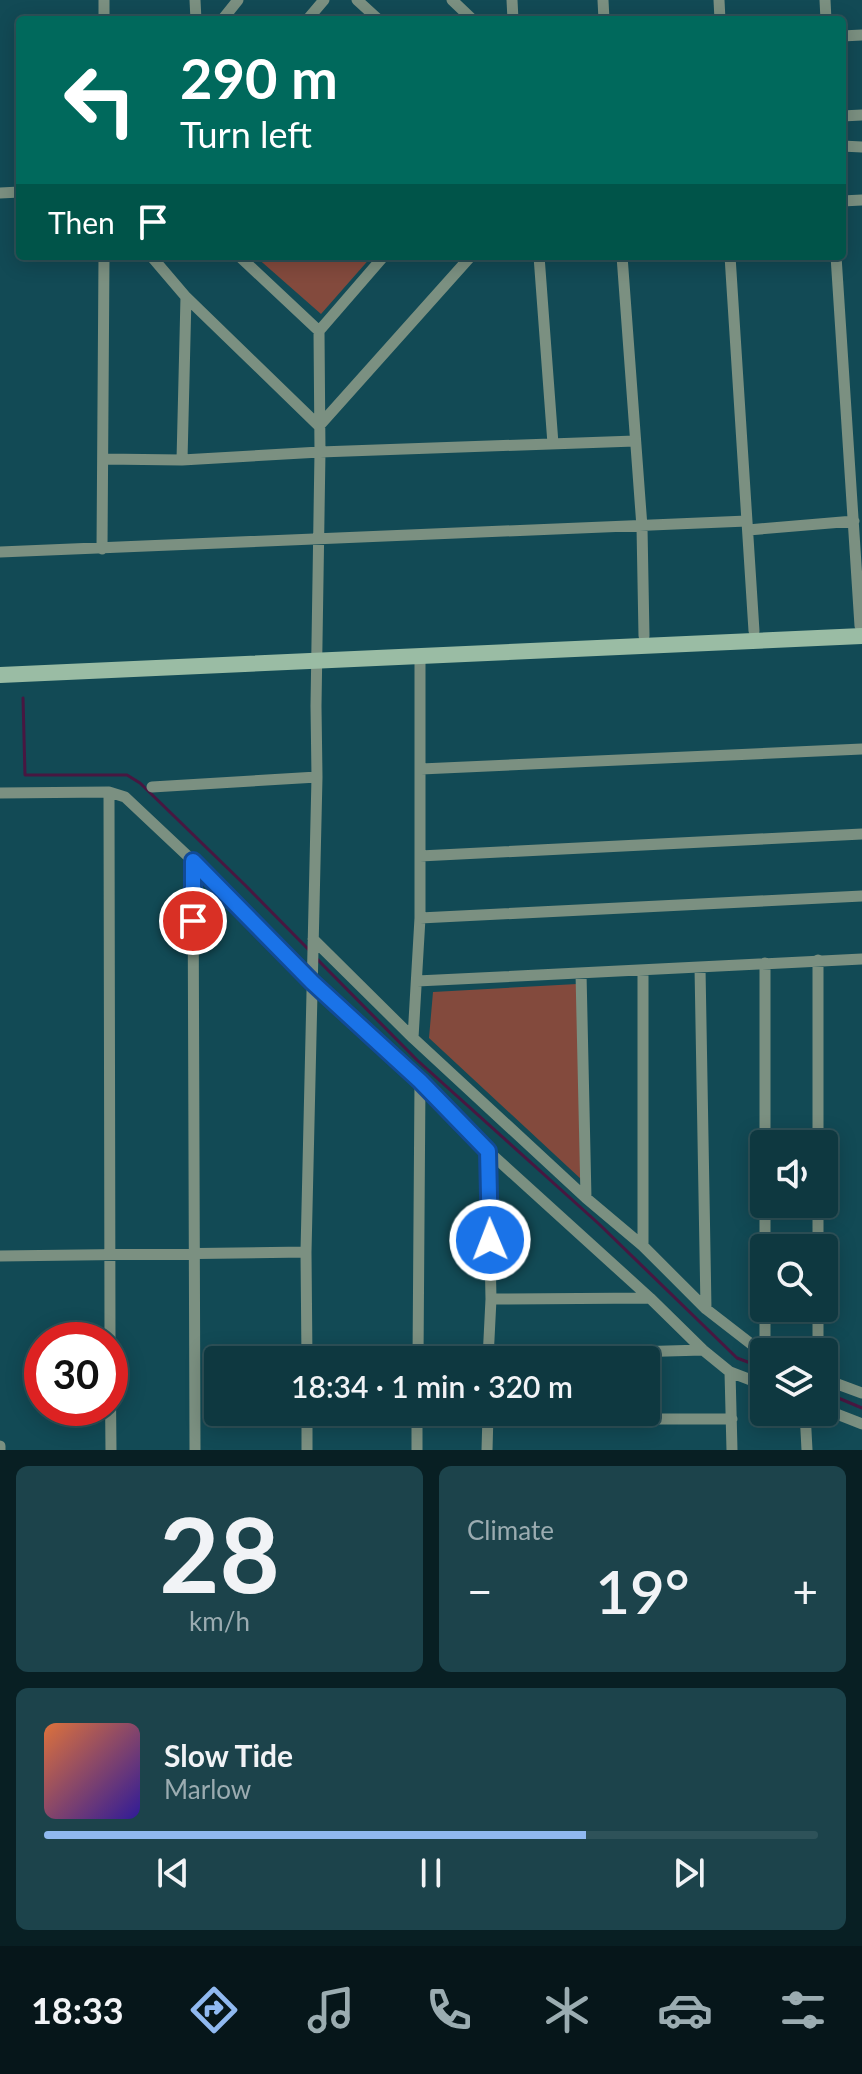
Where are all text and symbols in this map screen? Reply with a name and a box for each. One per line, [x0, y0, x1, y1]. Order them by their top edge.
text: 290 m [180, 44, 338, 111]
icon: left [48, 48, 152, 152]
text: Turn left [180, 112, 312, 156]
icon: arrive [131, 200, 175, 244]
text: Then [48, 204, 115, 240]
pin [159, 887, 227, 955]
icon: arrive [171, 899, 215, 943]
map controls [750, 1130, 838, 1426]
button: sound [750, 1130, 838, 1218]
position arrow [448, 1198, 532, 1282]
button: search [750, 1234, 838, 1322]
speed limit sign: 30 [24, 1322, 128, 1426]
button: layers [750, 1338, 838, 1426]
text: 18:34 · 1 min · 320 m [291, 1368, 573, 1404]
text: 28 [159, 1490, 280, 1615]
text: Climate [467, 1514, 554, 1546]
text: 19° [595, 1555, 690, 1627]
text: − [467, 1565, 493, 1617]
text: + [792, 1565, 818, 1617]
text: km/h [189, 1605, 250, 1637]
text: Slow Tide [164, 1737, 293, 1773]
text: Marlow [164, 1773, 251, 1805]
icon: previous [151, 1851, 195, 1895]
icon: pause [409, 1851, 453, 1895]
icon: next [667, 1851, 711, 1895]
icon: directions [186, 1982, 242, 2038]
icon: music [303, 1982, 359, 2038]
icon: phone [421, 1982, 477, 2038]
icon: climate [539, 1982, 595, 2038]
icon: car [657, 1982, 713, 2038]
icon: filters [775, 1982, 831, 2038]
text: 18:33 [31, 1988, 124, 2032]

